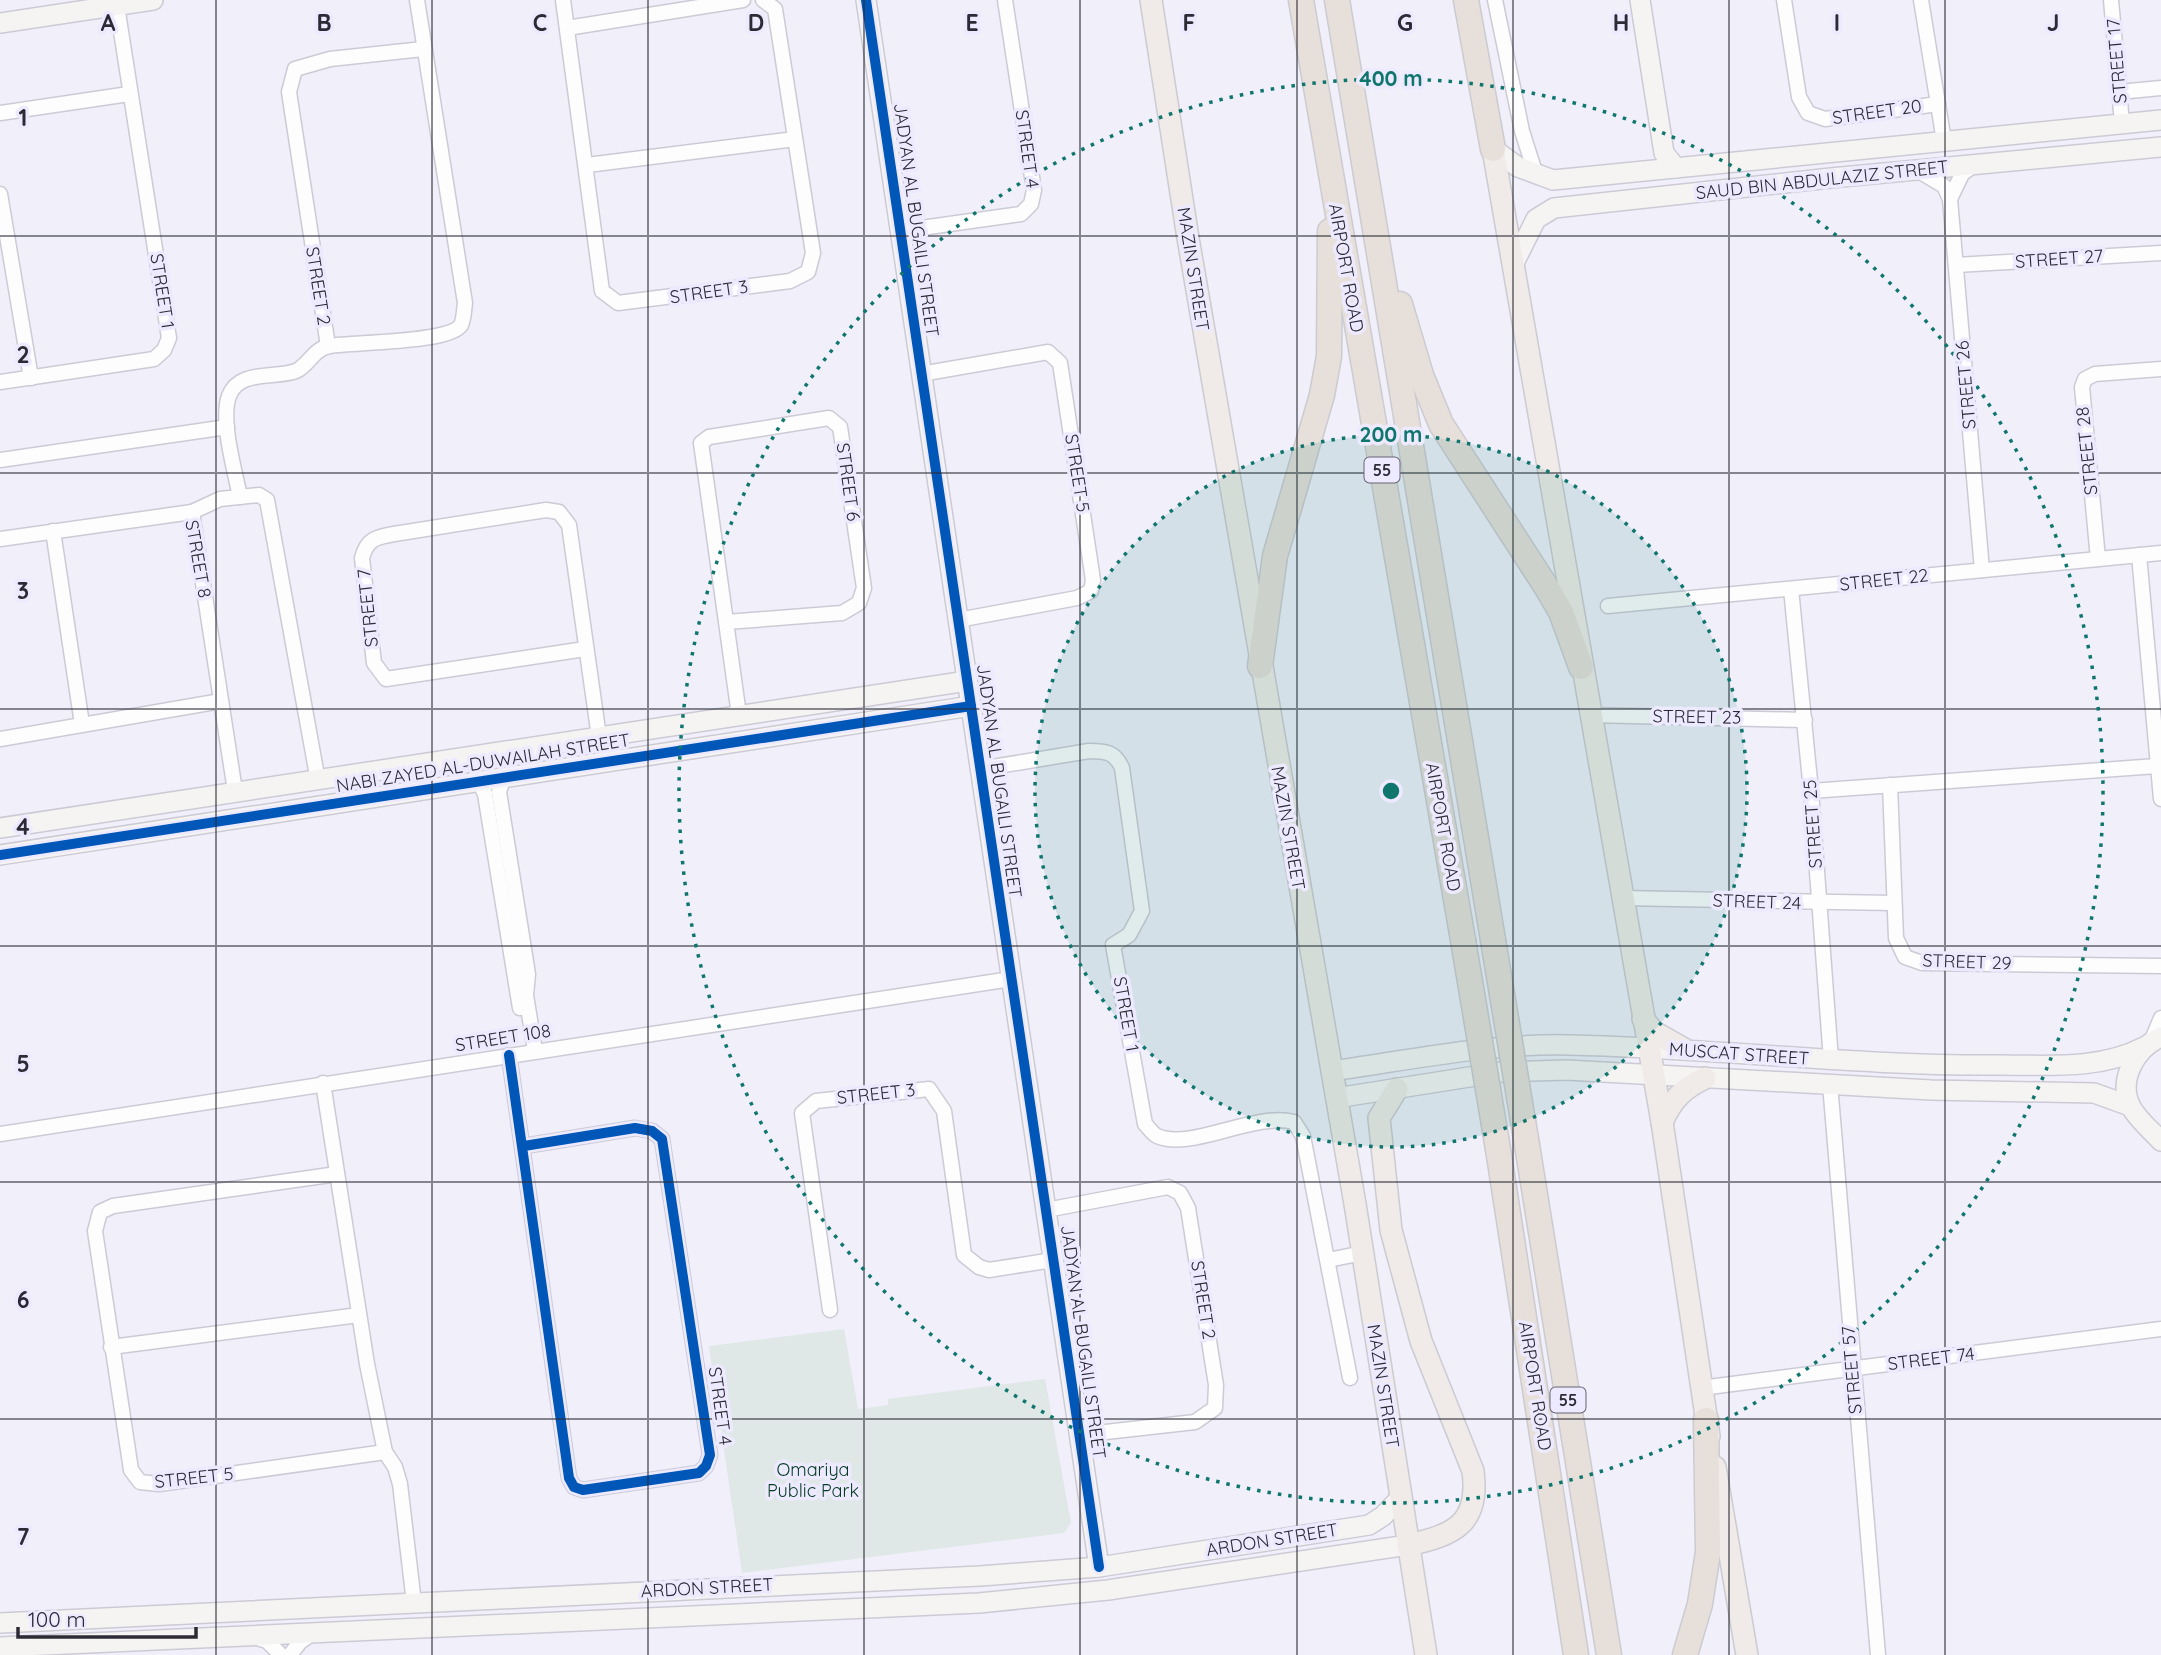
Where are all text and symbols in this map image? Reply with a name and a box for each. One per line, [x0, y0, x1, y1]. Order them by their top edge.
text: A [101, 8, 116, 37]
text: B [316, 8, 332, 37]
text: C [533, 8, 547, 37]
text: D [748, 8, 764, 37]
text: E [965, 8, 979, 37]
text: F [1183, 8, 1195, 37]
text: G [1397, 8, 1413, 37]
text: H [1613, 8, 1629, 37]
text: I [1834, 8, 1840, 37]
text: J [2047, 8, 2059, 37]
street label: STREET 17 [2101, 18, 2132, 104]
text: 400 m [1359, 65, 1423, 91]
street label: STREET 20 [1831, 94, 1923, 129]
street label: JADYAN AL BUGAILI STREET [889, 102, 944, 338]
text: 1 [19, 103, 27, 132]
street label: STREET 4 [1011, 108, 1044, 190]
street label: SAUD BIN ABDULAZIZ STREET [1695, 155, 1949, 204]
street label: AIRPORT ROAD [1324, 202, 1369, 334]
street label: MAZIN STREET [1172, 205, 1215, 333]
street label: STREET 27 [2014, 244, 2104, 273]
street label: STREET 2 [301, 245, 336, 327]
street label: STREET 1 [145, 252, 180, 330]
street label: STREET 3 [668, 275, 750, 308]
street label: STREET 26 [1950, 339, 1981, 430]
text: 2 [16, 340, 30, 369]
street label: STREET 28 [2070, 406, 2103, 497]
text: 200 m [1360, 421, 1422, 447]
street label: STREET 5 [1060, 432, 1095, 514]
street label: STREET 6 [832, 441, 865, 523]
road number: 55 [1364, 457, 1400, 482]
street label: STREET 8 [180, 518, 217, 600]
street label: STREET 22 [1838, 563, 1930, 596]
street label: STREET 7 [352, 568, 383, 648]
text: 3 [17, 576, 29, 605]
street label: JADYAN AL BUGAILI STREET [972, 663, 1027, 899]
street label: STREET 23 [1652, 704, 1742, 729]
street label: NABI ZAYED AL-DUWAILAH STREET [334, 728, 632, 797]
street label: AIRPORT ROAD [1421, 761, 1466, 893]
street label: MAZIN STREET [1266, 764, 1311, 892]
centre of rings [1379, 779, 1403, 803]
street label: STREET 25 [1798, 779, 1827, 869]
text: 4 [16, 812, 30, 841]
street label: STREET 24 [1712, 888, 1802, 915]
street label: STREET 29 [1922, 948, 2012, 975]
street label: STREET 1 [1109, 975, 1144, 1053]
street label: STREET 108 [454, 1019, 552, 1056]
street label: MUSCAT STREET [1668, 1037, 1810, 1070]
text: 5 [16, 1049, 30, 1078]
street label: STREET 3 [836, 1078, 916, 1109]
street label: JADYAN AL BUGAILI STREET [1056, 1224, 1111, 1460]
street label: STREET 2 [1186, 1259, 1221, 1341]
text: 6 [17, 1285, 29, 1314]
street label: AIRPORT ROAD [1514, 1320, 1557, 1452]
street label: MAZIN STREET [1362, 1322, 1405, 1450]
street label: STREET 57 [1836, 1325, 1867, 1415]
street label: STREET 74 [1886, 1342, 1976, 1375]
street label: STREET 4 [704, 1365, 737, 1447]
road number: 55 [1550, 1388, 1586, 1412]
park label: Omariya Public Park [767, 1458, 859, 1502]
street label: STREET 5 [153, 1462, 234, 1493]
street label: ARDON STREET [1205, 1518, 1339, 1561]
text: 7 [17, 1522, 30, 1551]
street label: ARDON STREET [640, 1573, 774, 1602]
scale bar [18, 1596, 196, 1640]
text: 100 m [28, 1606, 86, 1632]

